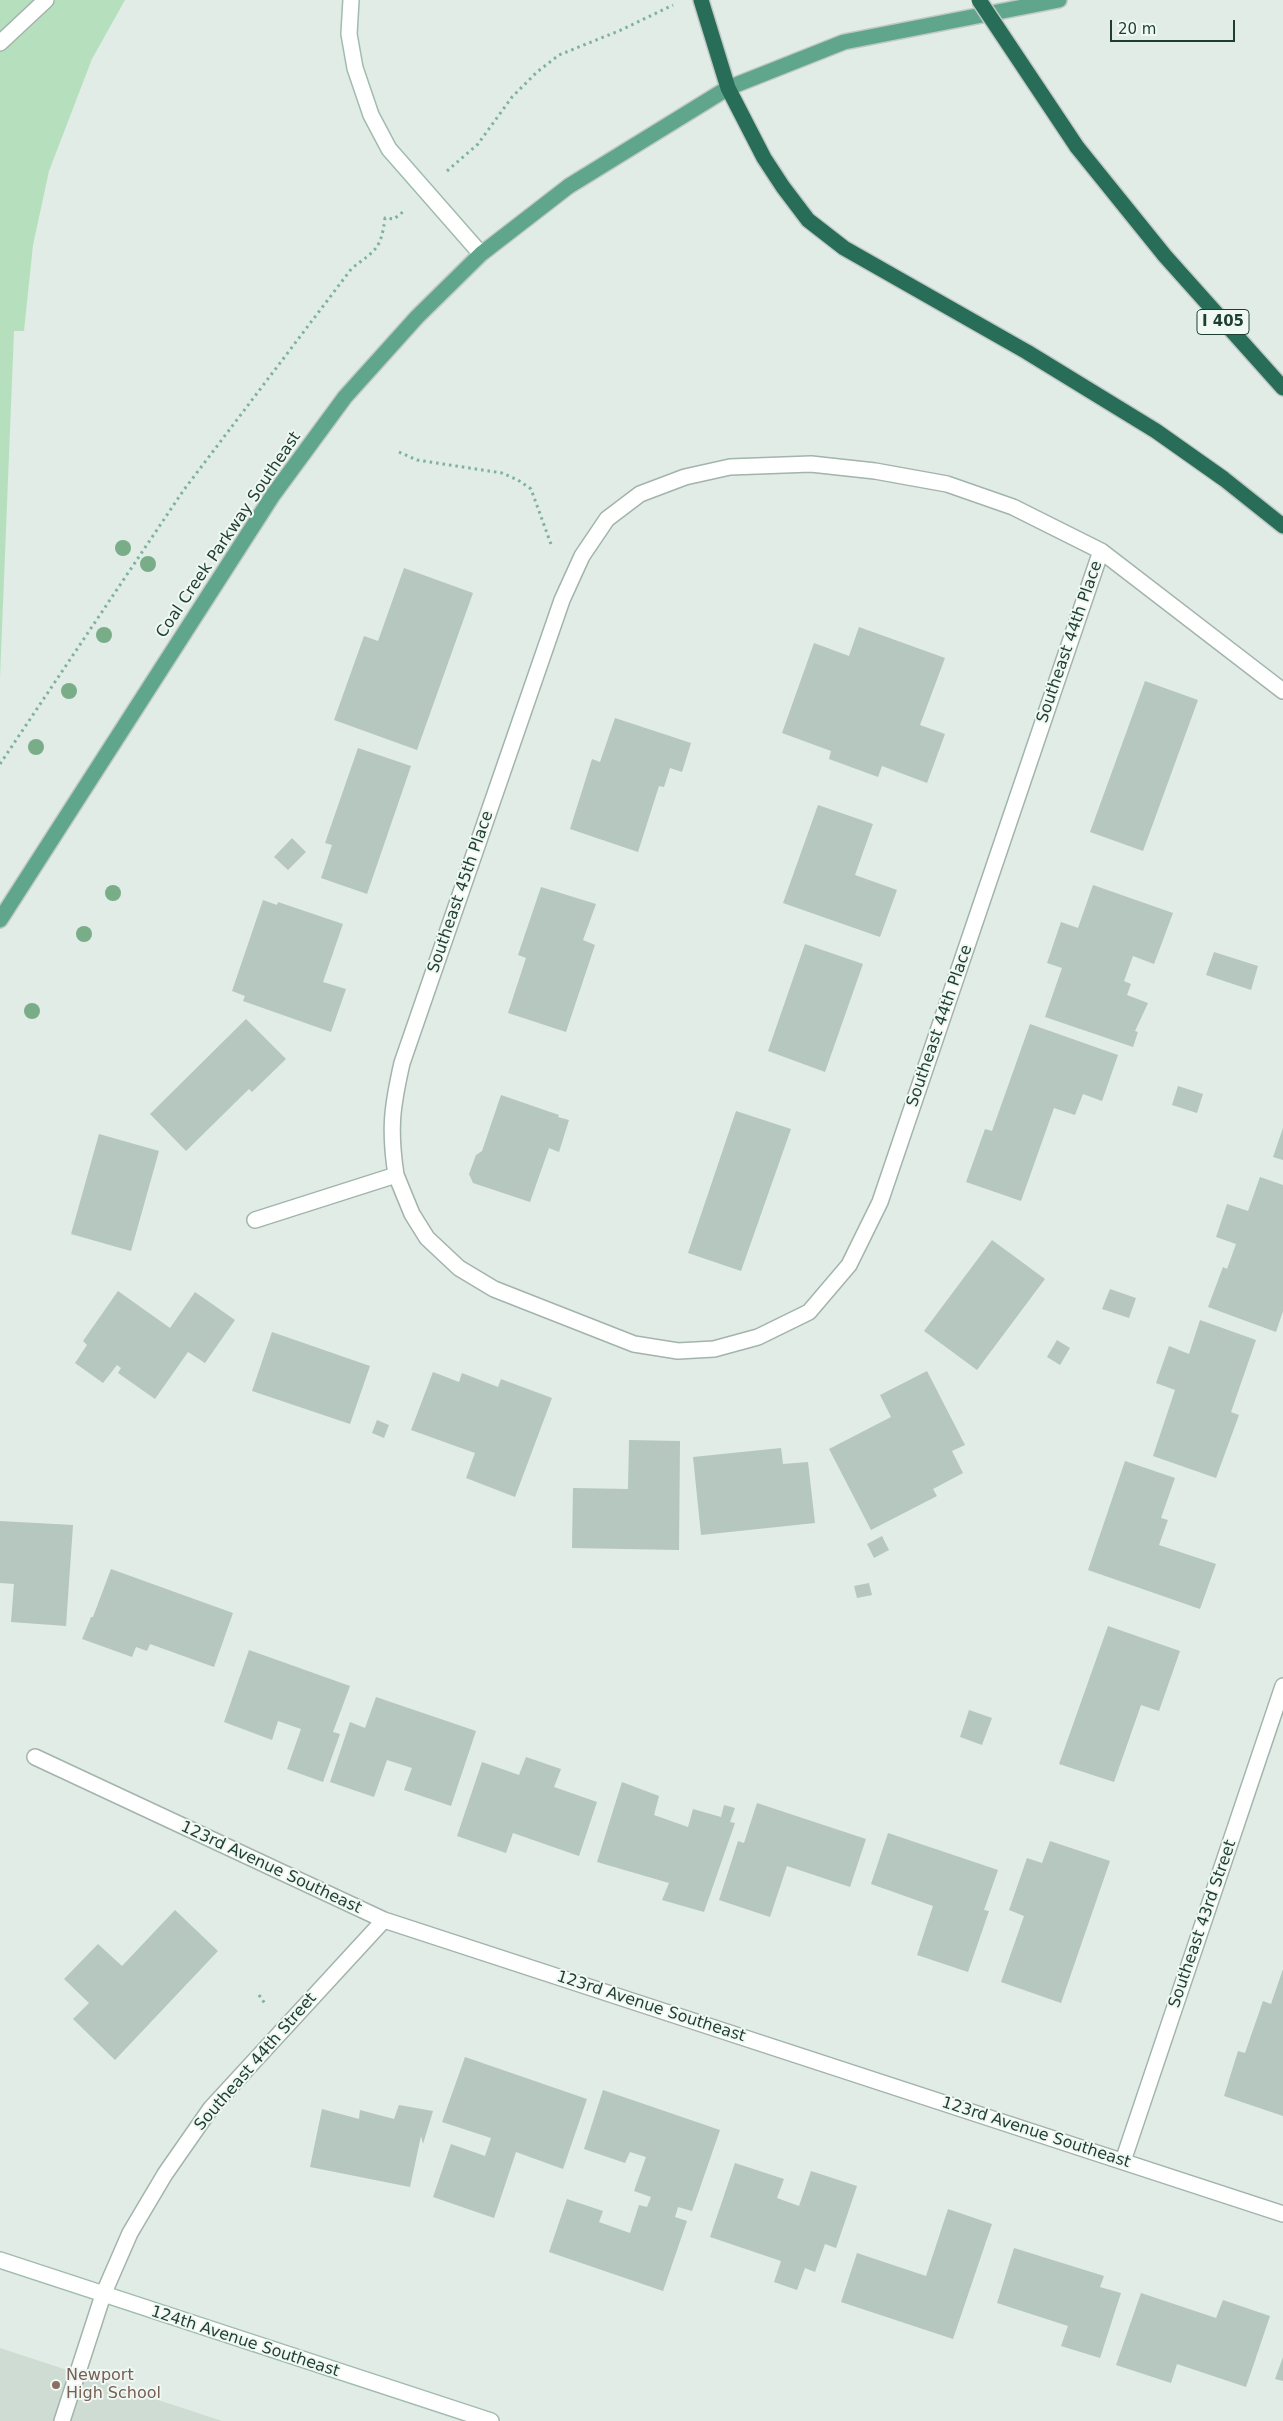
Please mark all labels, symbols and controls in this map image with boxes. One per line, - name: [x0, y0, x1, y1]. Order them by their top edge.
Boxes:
- scale bar: [1113, 10, 1238, 42]
- text: 20 m: [1118, 20, 1156, 38]
- road number: I 405: [1197, 310, 1249, 334]
- street label: Coal Creek Parkway Southeast: [153, 428, 305, 642]
- street label: Southeast 44th Place: [1033, 558, 1107, 726]
- street label: Southeast 45th Place: [424, 808, 498, 976]
- street label: Southeast 44th Place: [903, 942, 977, 1110]
- street label: 123rd Avenue Southeast: [178, 1818, 364, 1918]
- street label: Southeast 43rd Street: [1165, 1837, 1241, 2011]
- street label: 123rd Avenue Southeast: [554, 1967, 748, 2047]
- street label: Southeast 44th Street: [191, 1989, 321, 2135]
- street label: 123rd Avenue Southeast: [939, 2093, 1133, 2173]
- street label: 124th Avenue Southeast: [148, 2302, 342, 2382]
- place label: Newport High School: [66, 2366, 161, 2404]
- marker: Newport High School: [50, 2379, 62, 2391]

